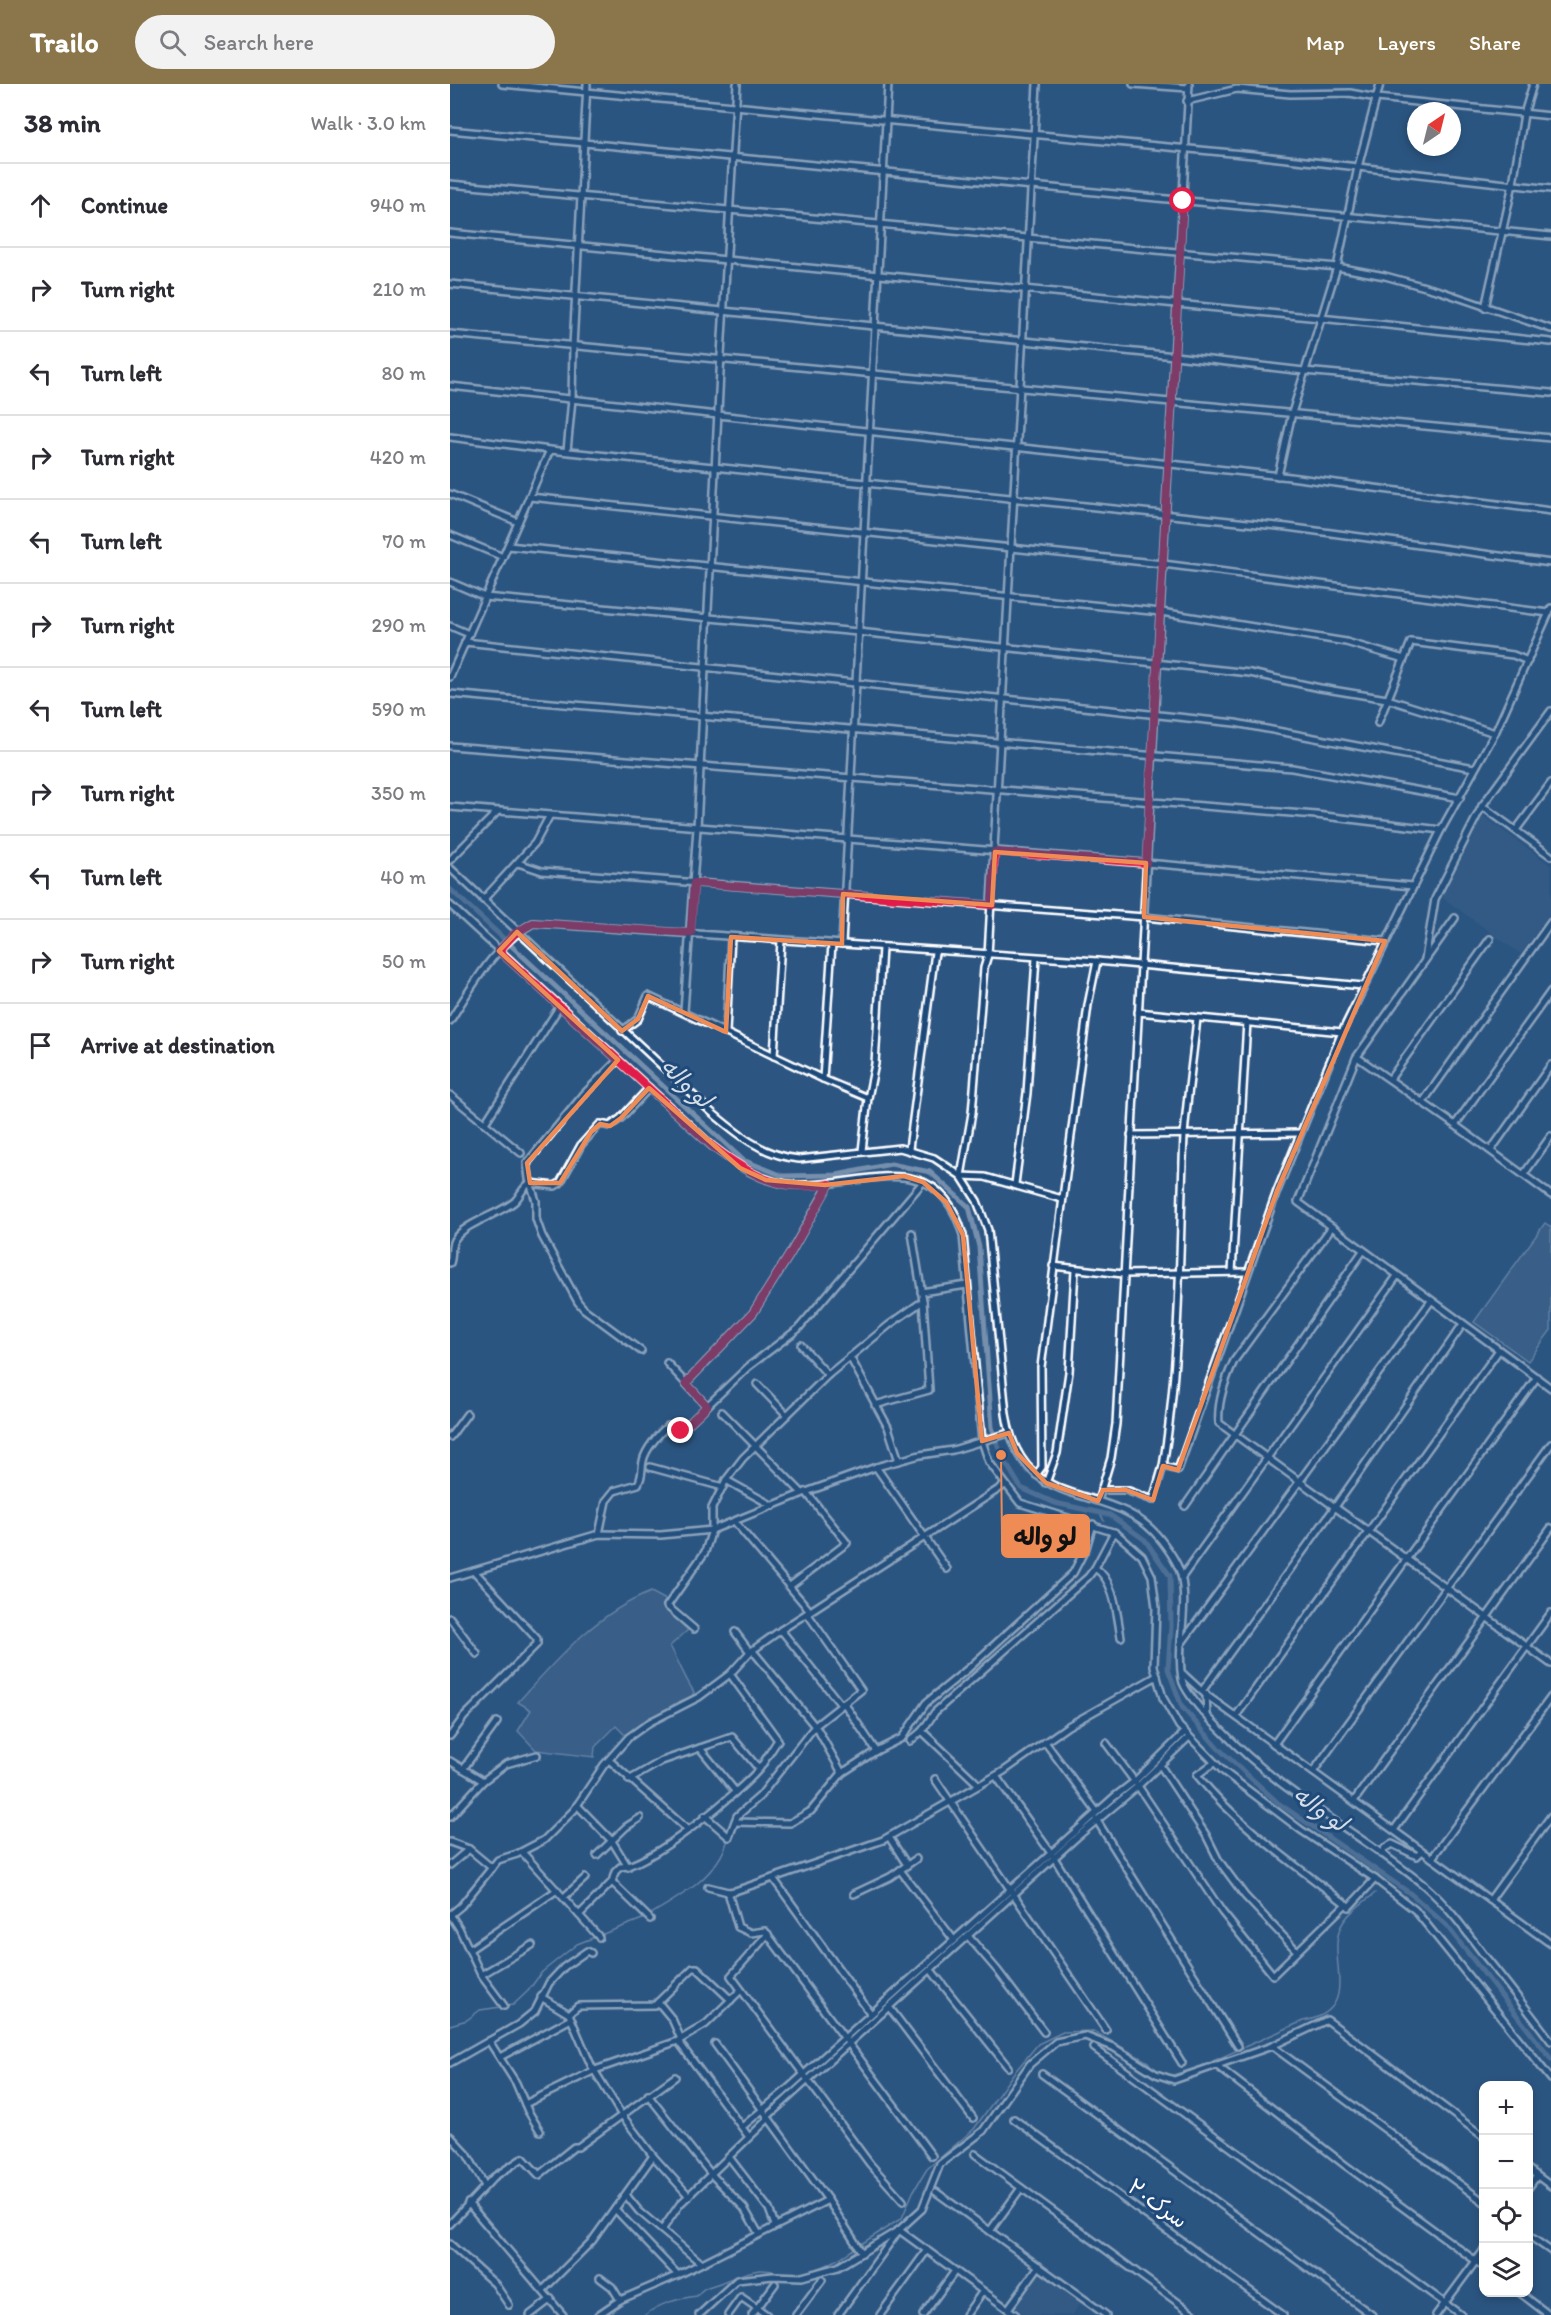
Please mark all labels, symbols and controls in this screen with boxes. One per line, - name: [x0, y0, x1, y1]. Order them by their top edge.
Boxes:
- search box: [135, 15, 555, 69]
- text: Trailo: [30, 25, 99, 59]
- icon: search: [156, 26, 189, 59]
- text: Search here: [204, 29, 314, 56]
- text: Map: [1306, 30, 1345, 55]
- text: Layers: [1378, 30, 1436, 55]
- text: Share: [1469, 30, 1521, 55]
- north arrow: [1407, 102, 1461, 156]
- text: 38 min: [24, 107, 101, 139]
- text: Walk · 3.0 km: [310, 111, 426, 135]
- route start: [1169, 187, 1195, 213]
- icon: ahead: [24, 189, 57, 222]
- text: Continue: [81, 192, 168, 219]
- text: 940 m: [370, 193, 426, 217]
- icon: right: [24, 273, 57, 306]
- text: Turn right: [81, 276, 175, 303]
- text: 210 m: [373, 277, 426, 301]
- icon: left: [24, 357, 57, 390]
- text: Turn left: [81, 360, 162, 387]
- text: 80 m: [381, 361, 426, 385]
- icon: right: [24, 441, 57, 474]
- text: Turn right: [81, 444, 175, 471]
- text: 420 m: [370, 445, 426, 469]
- icon: left: [24, 525, 57, 558]
- text: Turn left: [81, 528, 162, 555]
- text: 70 m: [382, 529, 426, 553]
- icon: right: [24, 609, 57, 642]
- text: Turn right: [81, 612, 175, 639]
- text: 290 m: [371, 613, 426, 637]
- icon: left: [24, 693, 57, 726]
- text: Turn left: [81, 696, 162, 723]
- text: 590 m: [371, 697, 426, 721]
- icon: right: [24, 777, 57, 810]
- text: Turn right: [81, 780, 175, 807]
- text: 350 m: [371, 781, 426, 805]
- icon: left: [24, 861, 57, 894]
- text: Turn left: [81, 864, 162, 891]
- text: 40 m: [380, 865, 426, 889]
- icon: right: [24, 945, 57, 978]
- text: Turn right: [81, 948, 175, 975]
- text: 50 m: [382, 949, 426, 973]
- icon: arrive: [24, 1029, 57, 1062]
- text: Arrive at destination: [81, 1032, 275, 1059]
- water label: لو واله: [653, 1052, 720, 1117]
- route end: [667, 1417, 693, 1443]
- callout: لو واله: [1002, 1515, 1089, 1557]
- text: لو واله: [1014, 1522, 1076, 1553]
- water label: لو واله: [1286, 1780, 1356, 1841]
- map controls: [1479, 2081, 1533, 2297]
- button: +: [1479, 2081, 1533, 2135]
- button: −: [1479, 2135, 1533, 2189]
- street label: سرک۲۰: [1123, 2173, 1193, 2234]
- button: locate: [1479, 2189, 1533, 2243]
- button: layers: [1479, 2243, 1533, 2297]

